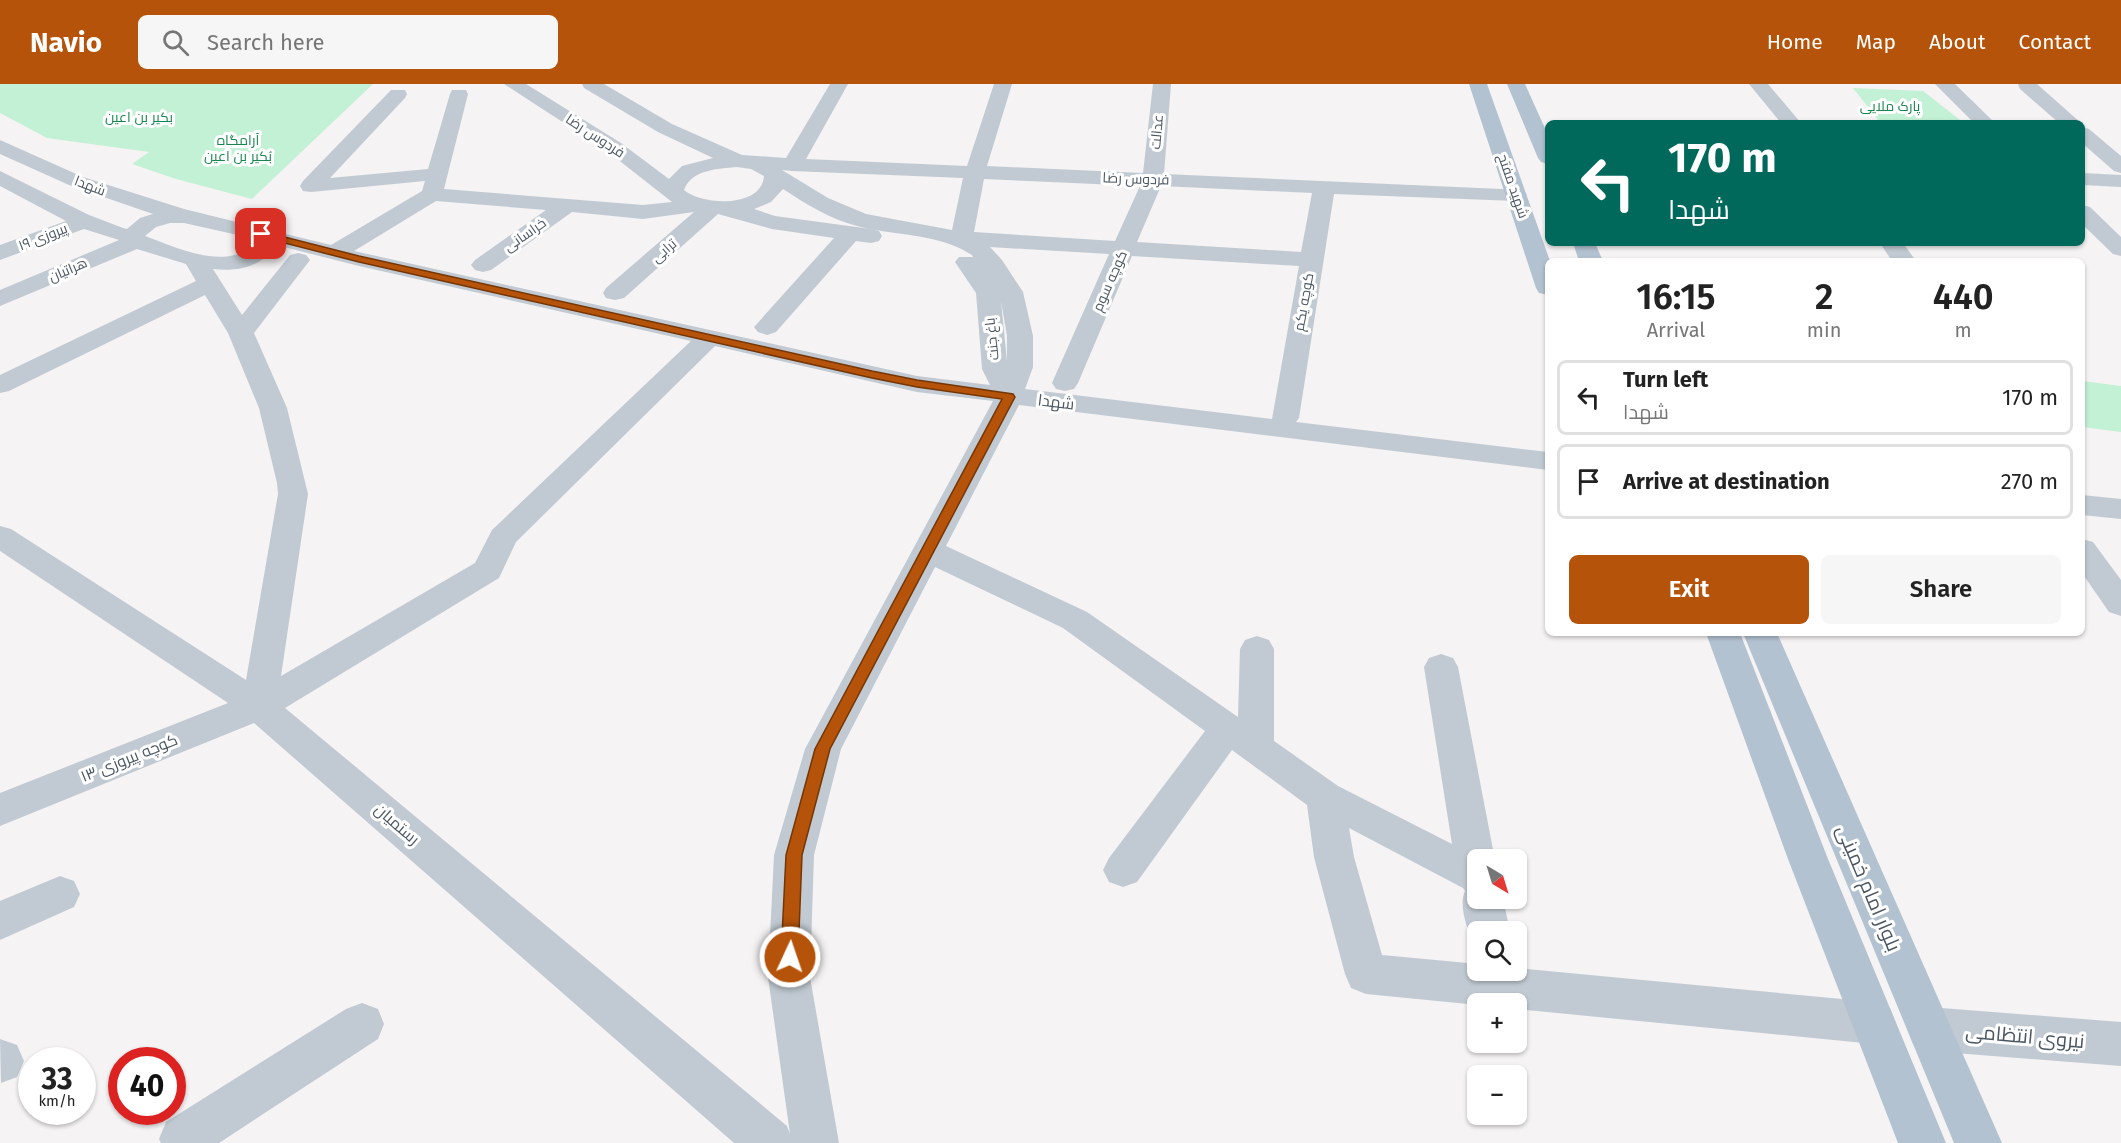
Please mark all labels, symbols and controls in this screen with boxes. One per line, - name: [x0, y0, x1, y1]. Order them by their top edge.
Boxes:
- search box: [138, 15, 558, 69]
- text: Navio: [30, 26, 102, 59]
- icon: search: [159, 26, 192, 59]
- text: Search here: [207, 29, 325, 56]
- text: Home: [1767, 29, 1823, 55]
- text: Map: [1856, 29, 1896, 55]
- text: About: [1929, 29, 1986, 55]
- text: Contact: [2019, 29, 2091, 55]
- park label: پارک ملایی: [1860, 98, 1921, 116]
- park label: بکیر بن اعین: [105, 109, 173, 126]
- street label: فردوس رضا: [562, 111, 628, 161]
- street label: عدالت: [1147, 114, 1167, 150]
- park label: آرامگاه بُکیر بن اعین: [204, 132, 273, 165]
- text: 170 m: [1668, 133, 1777, 183]
- icon: left: [1569, 144, 1647, 222]
- street label: شهید مفتح: [1494, 152, 1532, 220]
- street label: فردوس رضا: [1102, 169, 1170, 189]
- street label: شهدا: [72, 172, 108, 200]
- text: شهدا: [1668, 194, 1730, 226]
- pin: [235, 208, 286, 259]
- street label: خراسانی: [501, 214, 549, 256]
- icon: arrive: [244, 217, 277, 250]
- street label: پیروزی ۱۹: [16, 220, 71, 255]
- street label: ترابی: [648, 235, 680, 267]
- street label: کوچه سوم: [1089, 248, 1132, 314]
- street label: هراتیان: [46, 254, 90, 286]
- street label: کوچه یکم: [1291, 272, 1318, 333]
- text: 16:15: [1636, 275, 1716, 319]
- text: 2: [1815, 275, 1833, 319]
- text: 440: [1933, 275, 1994, 319]
- street label: باغ جنت: [981, 317, 1003, 361]
- text: Arrival: [1647, 318, 1705, 342]
- text: min: [1807, 318, 1841, 342]
- text: m: [1955, 318, 1972, 342]
- text: Turn left: [1623, 366, 1708, 393]
- icon: left: [1572, 381, 1605, 414]
- text: 170 m: [2002, 384, 2058, 411]
- street label: شهدا: [1037, 390, 1075, 415]
- text: شهدا: [1623, 400, 1669, 424]
- icon: arrive: [1572, 465, 1605, 498]
- text: Arrive at destination: [1623, 468, 1830, 495]
- text: 270 m: [2001, 468, 2058, 495]
- button: Exit: [1569, 555, 1809, 624]
- button: Share: [1821, 555, 2061, 624]
- street label: کوچه پیروزی ۱۳: [78, 730, 181, 788]
- street label: رستمیان: [370, 799, 423, 849]
- street label: بلوار امام خمینی: [1830, 821, 1906, 956]
- north arrow: [1467, 849, 1527, 909]
- map controls: [1467, 849, 1527, 1125]
- button: search: [1467, 921, 1527, 981]
- position arrow: [758, 925, 822, 989]
- button: +: [1467, 993, 1527, 1053]
- street label: نیروی انتظامی: [1964, 1019, 2085, 1054]
- speed limit sign: 40: [108, 1047, 186, 1125]
- text: 33: [41, 1061, 73, 1097]
- button: −: [1467, 1065, 1527, 1125]
- text: km/h: [38, 1092, 76, 1110]

